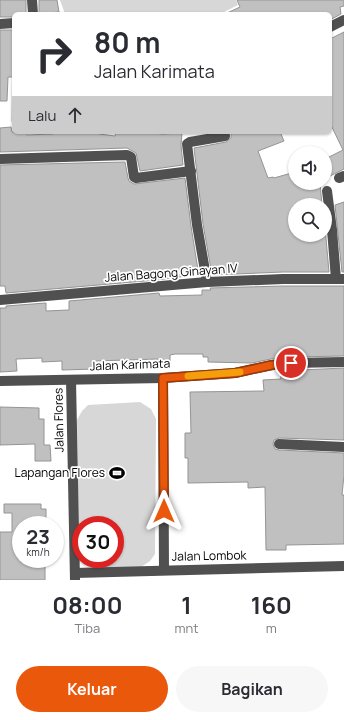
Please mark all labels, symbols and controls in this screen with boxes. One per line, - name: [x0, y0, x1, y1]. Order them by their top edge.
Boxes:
- text: 80 m: [94, 23, 160, 61]
- icon: right: [28, 28, 80, 80]
- text: Jalan Karimata: [94, 59, 215, 83]
- icon: ahead: [64, 104, 86, 126]
- text: Lalu: [28, 105, 56, 126]
- map controls: [288, 146, 332, 242]
- button: sound: [288, 146, 332, 190]
- button: search: [288, 198, 332, 242]
- street label: Jalan Bagong Ginayan IV: [104, 259, 239, 286]
- pin: [274, 346, 308, 380]
- icon: arrive: [280, 352, 302, 374]
- street label: Jalan Karimata: [89, 355, 170, 374]
- street label: Jalan Flores: [49, 388, 68, 452]
- place label: Lapangan Flores: [15, 464, 105, 481]
- sports icon: Lapangan Flores: [108, 464, 126, 482]
- position arrow: [143, 490, 185, 532]
- speed limit sign: 30: [72, 516, 124, 568]
- text: 23: [26, 523, 50, 550]
- text: km/h: [26, 545, 50, 559]
- street label: Jalan Lombok: [171, 546, 248, 565]
- text: 08:00: [52, 588, 122, 621]
- text: 1: [181, 588, 192, 621]
- text: 160: [251, 588, 292, 621]
- text: Tiba: [74, 619, 100, 637]
- text: mnt: [175, 619, 199, 637]
- text: m: [266, 619, 277, 637]
- button: Keluar: [16, 666, 168, 712]
- button: Bagikan: [176, 666, 328, 712]

